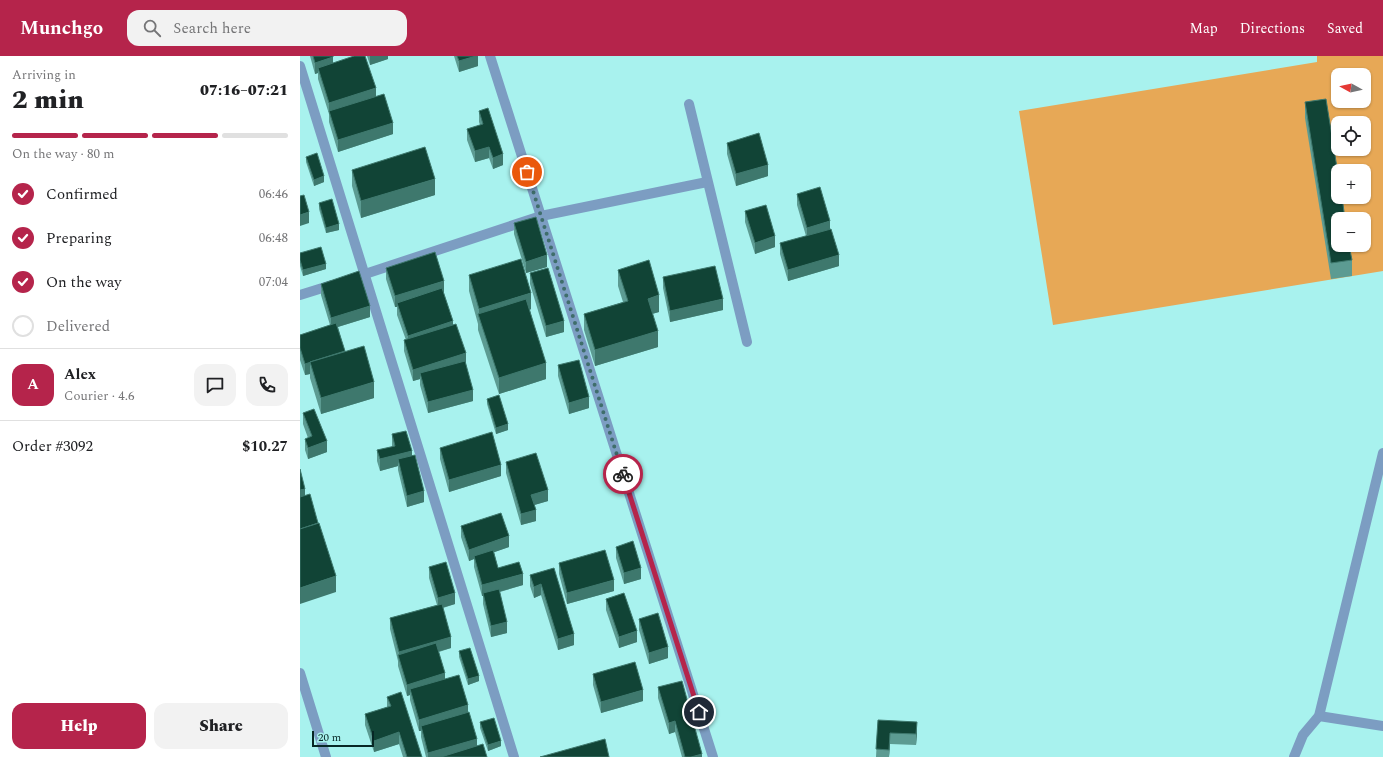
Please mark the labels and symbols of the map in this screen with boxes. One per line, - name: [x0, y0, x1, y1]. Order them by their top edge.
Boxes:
- north arrow: [1331, 68, 1371, 108]
- pin: [510, 155, 544, 189]
- courier: [603, 454, 643, 494]
- pin: [682, 695, 716, 729]
- scale bar: [312, 729, 374, 748]

